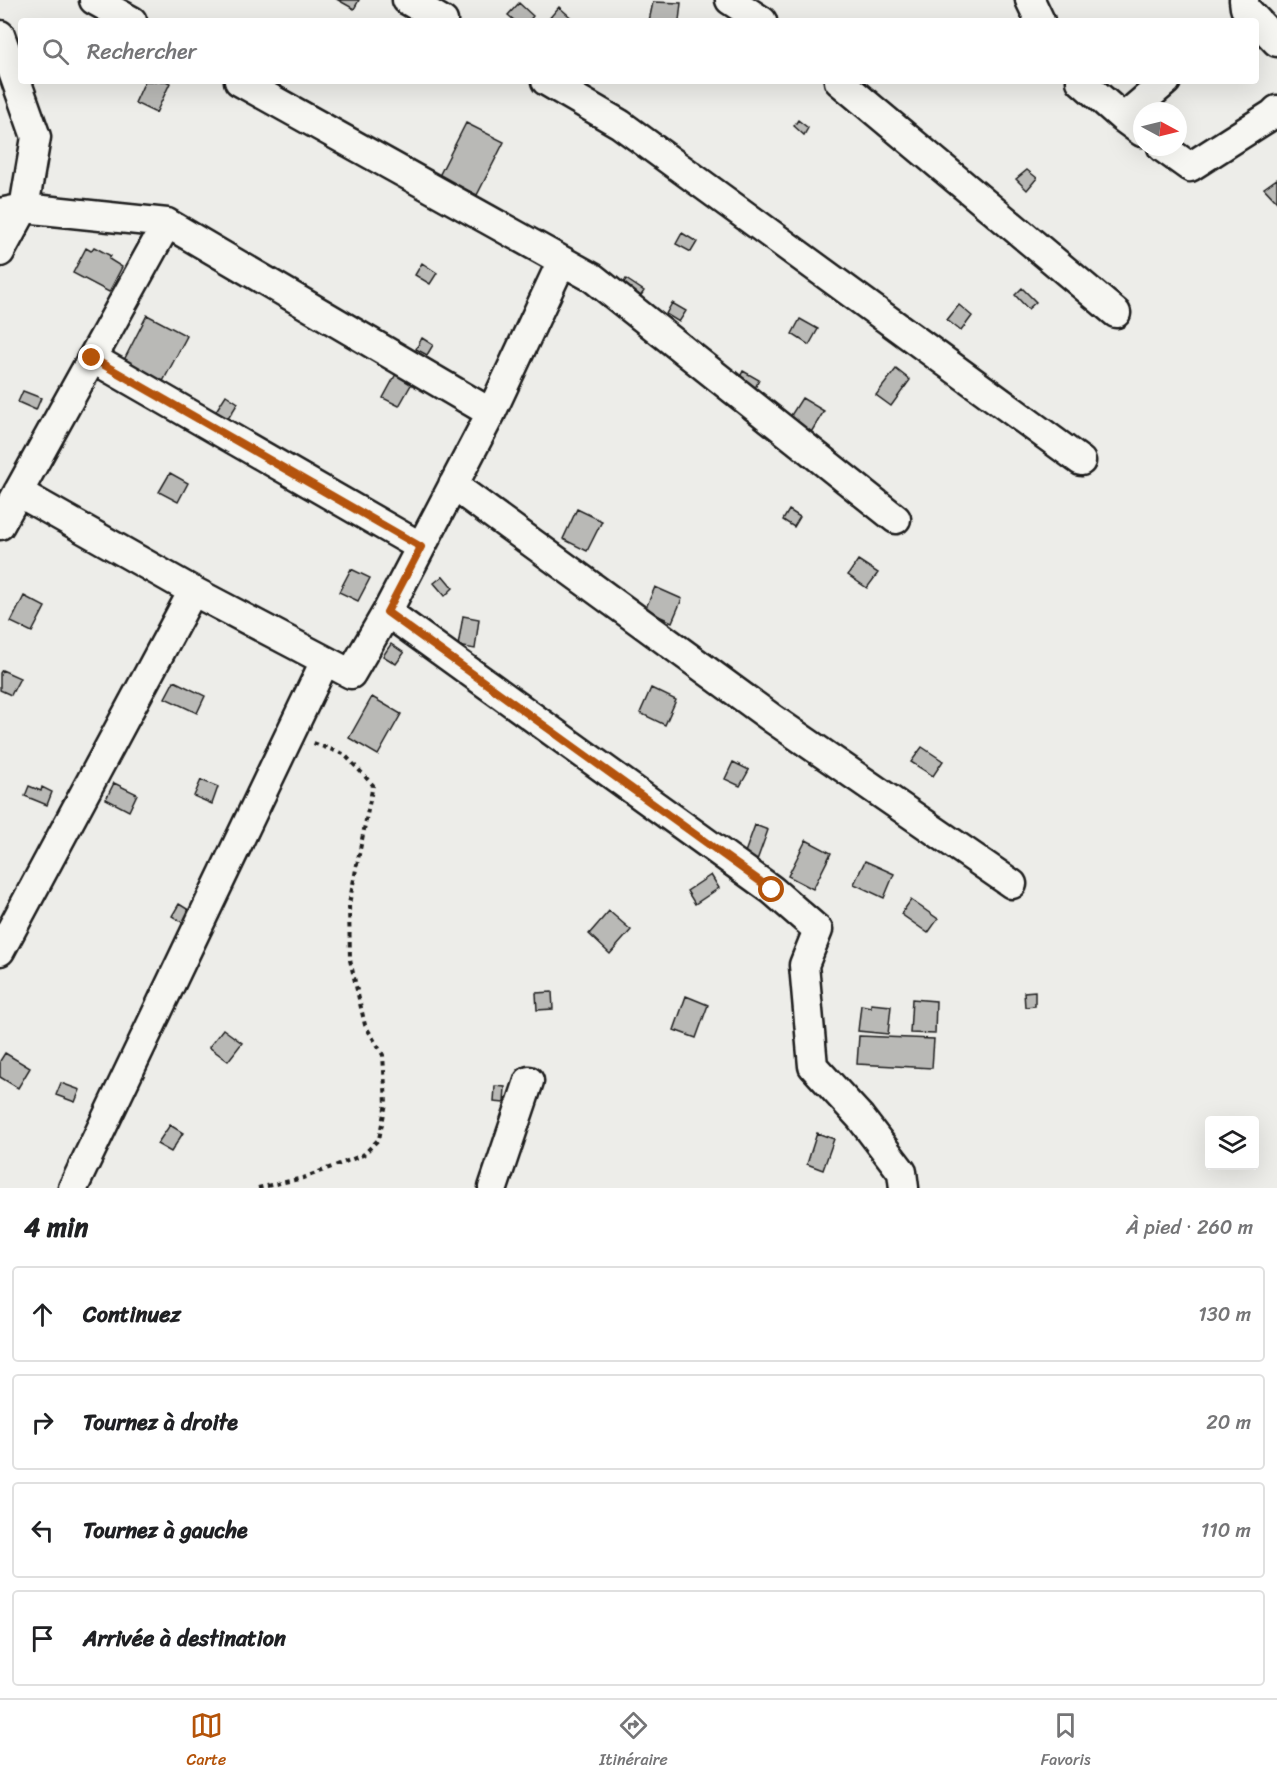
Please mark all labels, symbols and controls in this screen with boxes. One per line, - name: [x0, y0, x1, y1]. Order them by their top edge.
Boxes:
- search box: [18, 18, 1259, 84]
- text: Rechercher: [87, 32, 197, 71]
- icon: search: [39, 35, 72, 68]
- north arrow: [1133, 102, 1187, 156]
- route end: [78, 344, 104, 370]
- route start: [758, 876, 784, 902]
- map controls: [1205, 1116, 1259, 1170]
- button: layers: [1205, 1116, 1259, 1170]
- text: 4 min: [24, 1204, 88, 1250]
- text: À pied · 260 m: [1126, 1210, 1253, 1245]
- text: Continuez: [83, 1295, 181, 1334]
- text: 130 m: [1198, 1297, 1251, 1332]
- icon: ahead: [26, 1298, 59, 1331]
- text: Tournez à droite: [83, 1403, 238, 1442]
- text: 20 m: [1206, 1405, 1251, 1440]
- icon: right: [26, 1406, 59, 1439]
- text: Tournez à gauche: [83, 1511, 248, 1550]
- text: 110 m: [1201, 1513, 1251, 1548]
- icon: left: [26, 1514, 59, 1547]
- text: Arrivée à destination: [83, 1619, 286, 1658]
- icon: arrive: [26, 1622, 59, 1655]
- tab: Carte: [186, 1709, 226, 1774]
- tab: Itinéraire: [599, 1709, 668, 1774]
- tab: Favoris: [1041, 1709, 1091, 1774]

